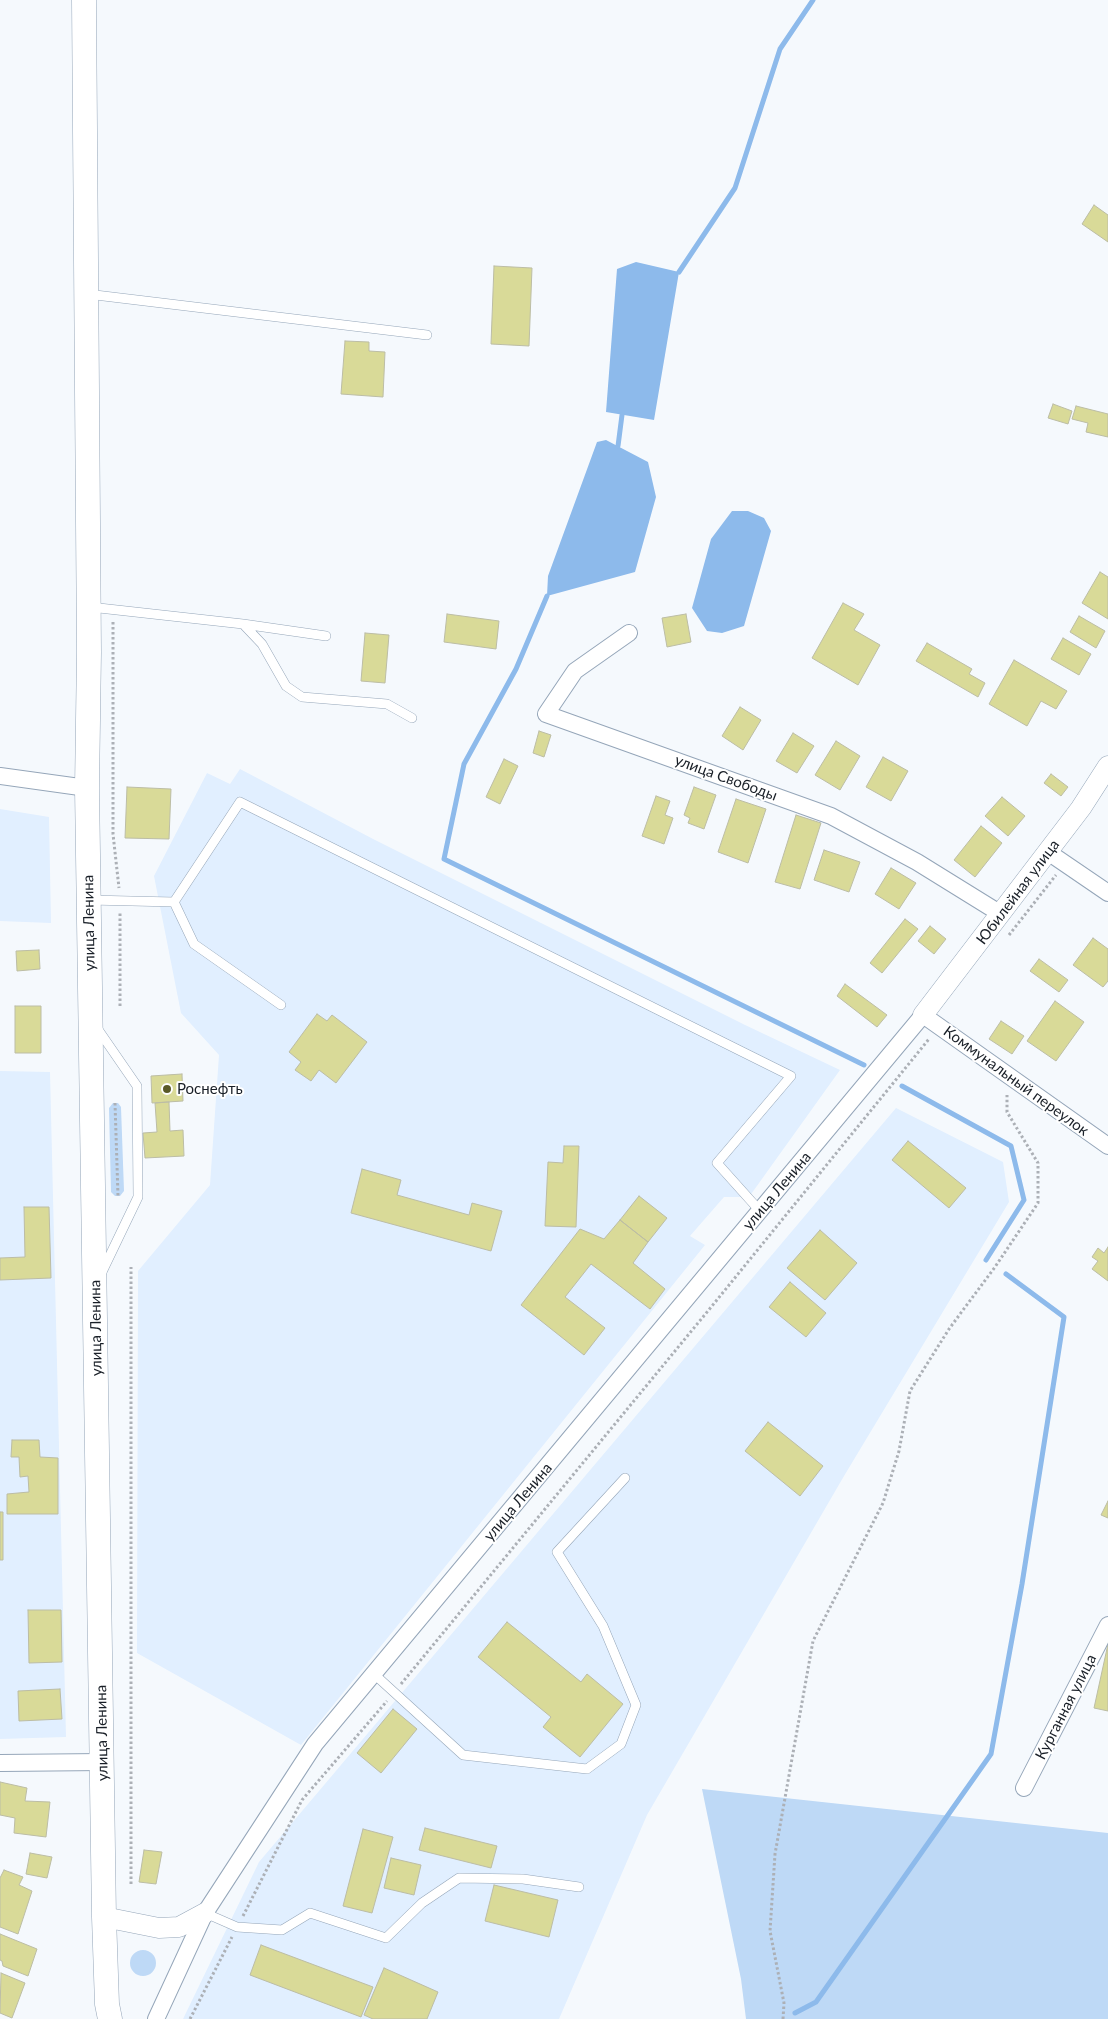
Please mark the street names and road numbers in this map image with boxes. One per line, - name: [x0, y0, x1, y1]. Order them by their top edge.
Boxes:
- street label: улица Свободы: [672, 751, 780, 805]
- street label: Юбилейная улица: [973, 836, 1063, 948]
- street label: улица Ленина: [79, 875, 99, 971]
- street label: Коммунальный переулок: [940, 1022, 1092, 1140]
- street label: улица Ленина: [739, 1148, 815, 1234]
- street label: улица Ленина: [86, 1280, 106, 1376]
- street label: улица Ленина: [480, 1459, 556, 1545]
- street label: Курганная улица: [1032, 1651, 1100, 1763]
- street label: улица Ленина: [92, 1685, 112, 1781]

